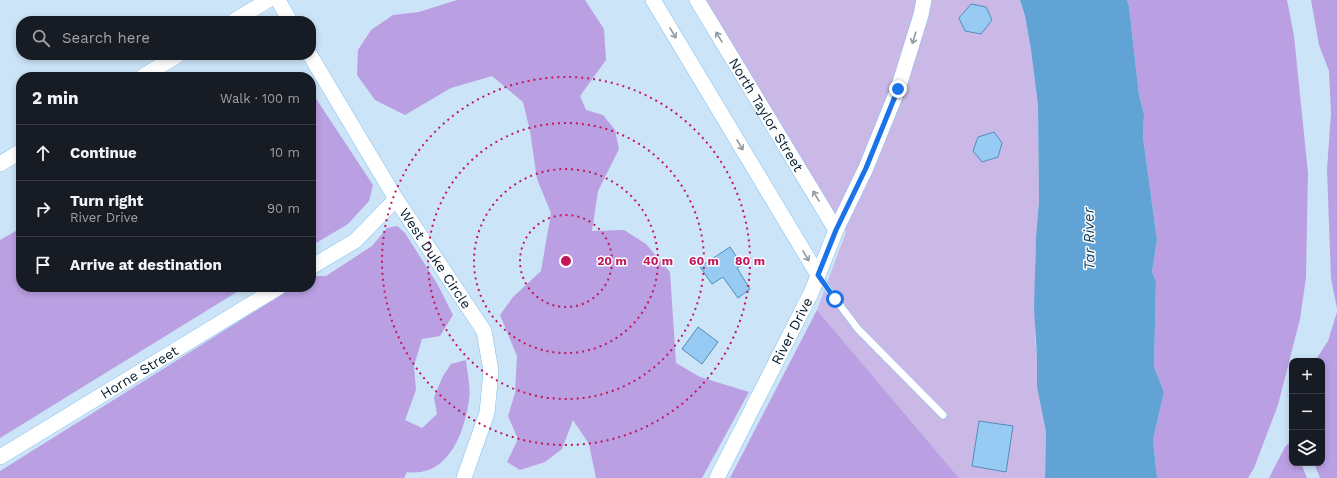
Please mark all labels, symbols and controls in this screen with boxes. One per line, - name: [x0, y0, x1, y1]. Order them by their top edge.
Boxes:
- search box: [16, 16, 316, 60]
- icon: search: [30, 27, 52, 49]
- one-way arrow: [669, 27, 677, 39]
- text: Search here: [62, 29, 150, 47]
- one-way arrow: [715, 31, 723, 43]
- one-way arrow: [910, 31, 917, 44]
- street label: North Taylor Street: [726, 55, 807, 174]
- route end: [889, 80, 907, 98]
- text: 2 min: [32, 88, 78, 108]
- text: Walk · 100 m: [220, 91, 300, 106]
- one-way arrow: [736, 139, 744, 151]
- icon: ahead: [32, 142, 54, 164]
- text: Continue: [70, 144, 137, 162]
- text: 10 m: [270, 145, 300, 160]
- one-way arrow: [811, 190, 819, 202]
- text: Turn right: [70, 192, 143, 210]
- icon: right: [32, 198, 54, 220]
- text: 90 m: [267, 201, 300, 216]
- street label: West Duke Circle: [396, 205, 475, 312]
- water label: Tar River: [1079, 206, 1099, 271]
- text: River Drive: [70, 210, 138, 225]
- one-way arrow: [803, 250, 811, 262]
- icon: arrive: [32, 254, 54, 276]
- centre of rings: [559, 254, 573, 268]
- text: 20 m: [597, 254, 627, 268]
- text: 40 m: [643, 254, 673, 268]
- text: 60 m: [689, 254, 719, 268]
- text: 80 m: [735, 254, 765, 268]
- text: Arrive at destination: [70, 256, 222, 274]
- route start: [826, 290, 844, 308]
- street label: River Drive: [768, 295, 815, 367]
- street label: Horne Street: [97, 342, 181, 402]
- map controls: [1289, 358, 1325, 466]
- button: +: [1289, 358, 1325, 394]
- button: −: [1289, 394, 1325, 430]
- button: layers: [1289, 430, 1325, 466]

